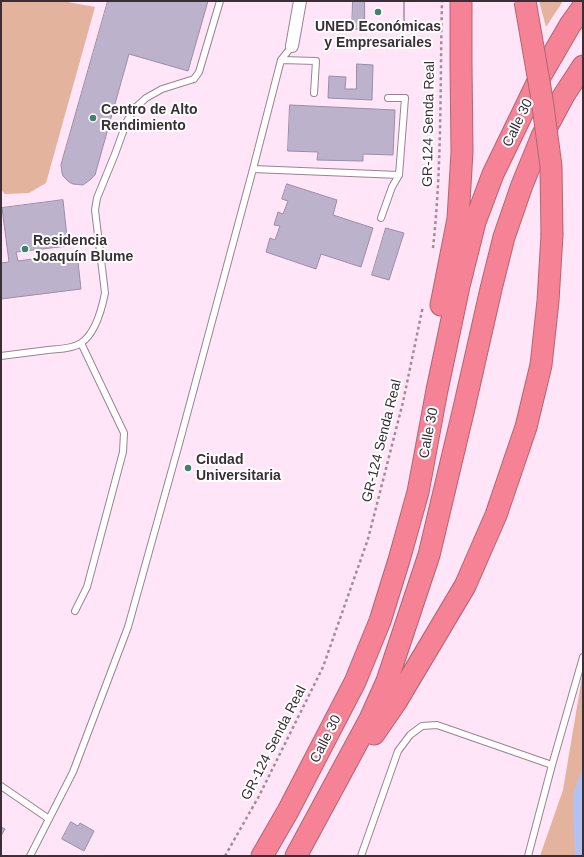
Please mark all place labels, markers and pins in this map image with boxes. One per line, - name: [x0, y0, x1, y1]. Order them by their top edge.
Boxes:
- marker: UNED Económicas y Empresariales: [373, 7, 383, 17]
- place label: UNED Económicas y Empresariales: [315, 19, 441, 52]
- place label: Centro de Alto Rendimiento: [101, 102, 197, 134]
- marker: Centro de Alto Rendimiento: [88, 113, 98, 123]
- place label: Residencia Joaquín Blume: [33, 233, 133, 266]
- marker: Residencia Joaquín Blume: [20, 244, 30, 254]
- place label: Ciudad Universitaria: [196, 452, 281, 484]
- marker: Ciudad Universitaria: [183, 463, 193, 473]

